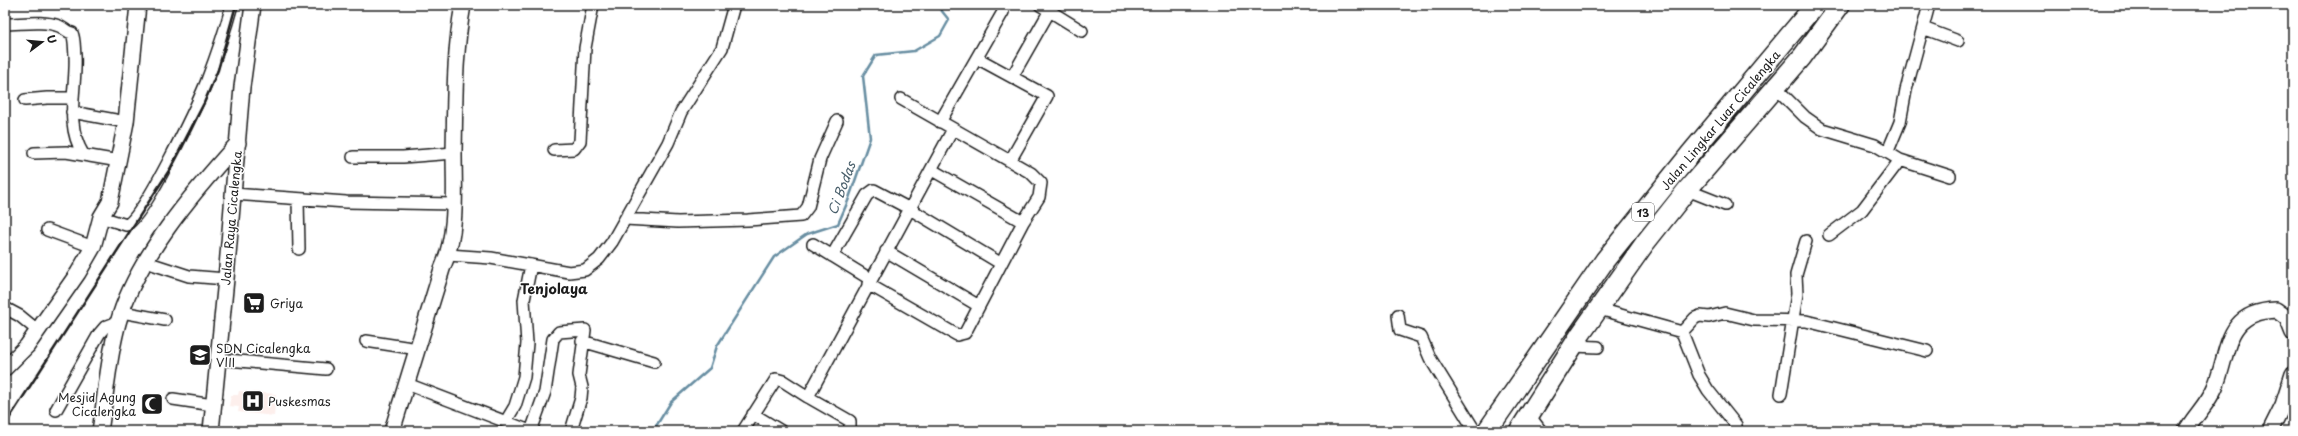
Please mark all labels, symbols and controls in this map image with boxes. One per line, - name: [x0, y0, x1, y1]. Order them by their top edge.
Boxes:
- north arrow: [22, 22, 62, 62]
- text: U: [43, 33, 61, 45]
- street label: Jalan Lingkar Luar Cicalengka: [1656, 46, 1784, 194]
- street label: Jalan Raya Cicalengka: [216, 150, 246, 286]
- water label: Ci Bodas: [822, 158, 860, 217]
- road number: 13: [1632, 203, 1654, 221]
- district label: Tenjolaya: [520, 278, 588, 299]
- supermarket icon: Griya: [241, 290, 267, 316]
- place label: Griya: [270, 294, 303, 312]
- place label: SDN Cicalengka VIII: [216, 339, 311, 371]
- school or university icon: SDN Cicalengka VIII: [187, 342, 213, 368]
- place label: Mesjid Agung Cicalengka: [58, 388, 137, 420]
- hospital icon: Puskesmas: [240, 388, 266, 414]
- mosque icon: Mesjid Agung Cicalengka: [139, 391, 165, 417]
- place label: Puskesmas: [268, 392, 331, 410]

